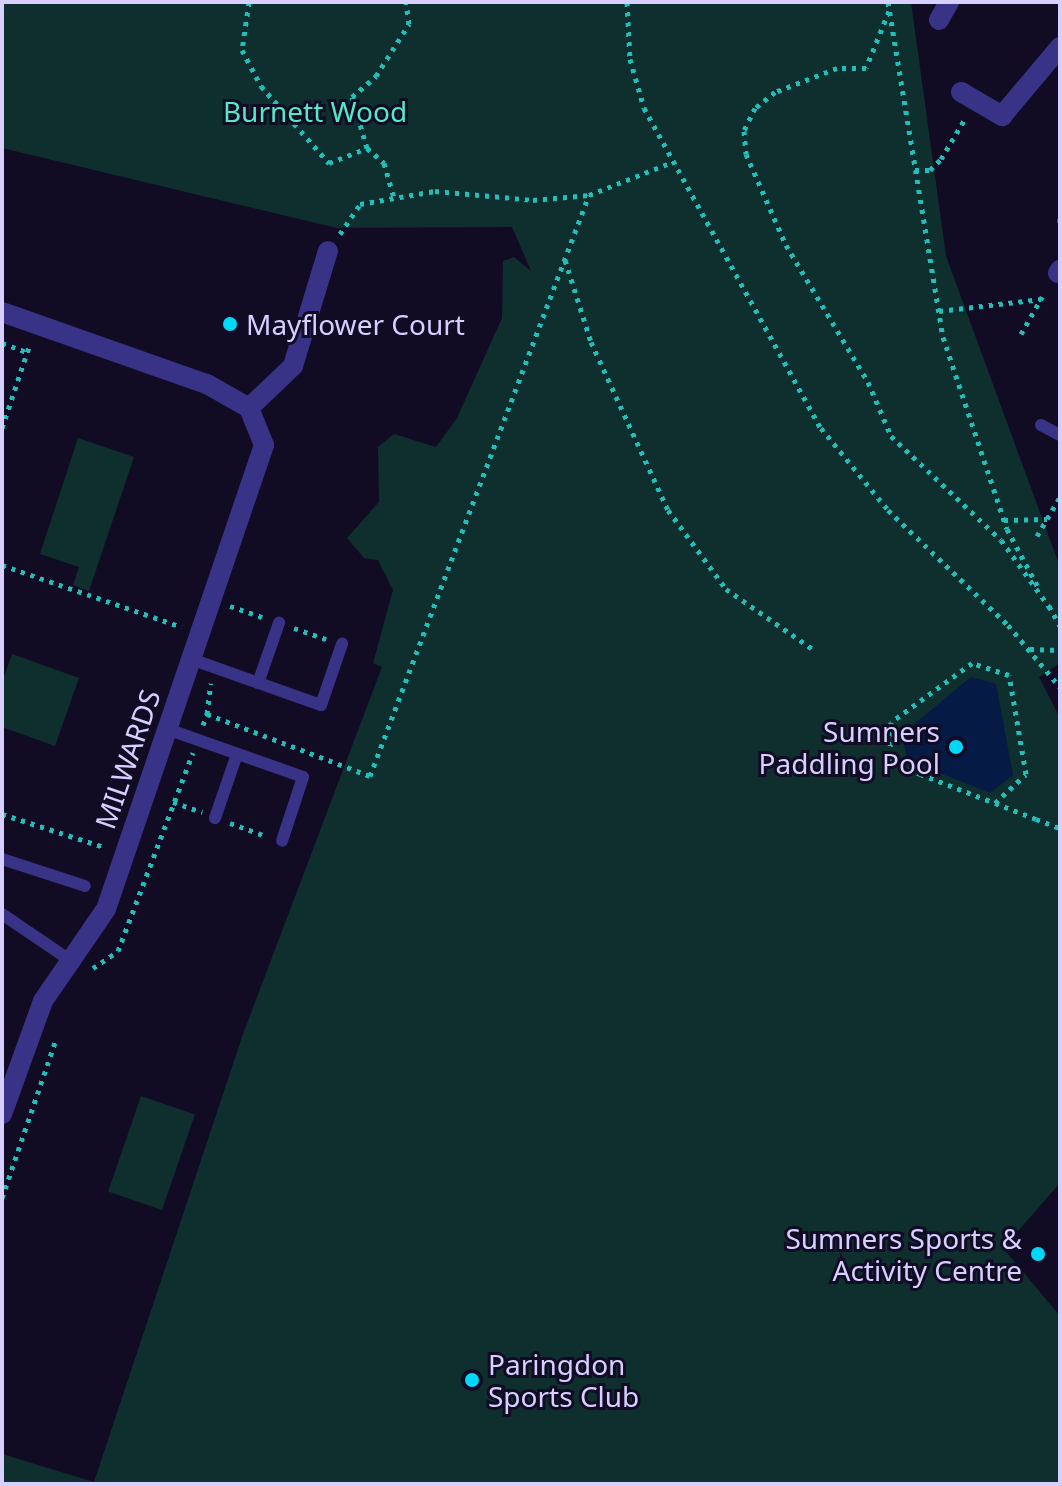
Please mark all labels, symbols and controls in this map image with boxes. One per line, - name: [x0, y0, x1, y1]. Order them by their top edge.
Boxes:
- park label: Burnett Wood: [223, 94, 407, 128]
- place label: Mayflower Court: [246, 307, 465, 341]
- marker: Mayflower Court: [221, 315, 239, 333]
- street label: MILWARDS: [88, 685, 166, 833]
- place label: Sumners Paddling Pool: [759, 714, 940, 780]
- marker: Sumners Paddling Pool: [947, 738, 965, 756]
- place label: Sumners Sports & Activity Centre: [785, 1221, 1022, 1287]
- marker: Sumners Sports & Activity Centre: [1029, 1245, 1047, 1263]
- place label: Paringdon Sports Club: [488, 1347, 639, 1413]
- marker: Paringdon Sports Club: [463, 1371, 481, 1389]

